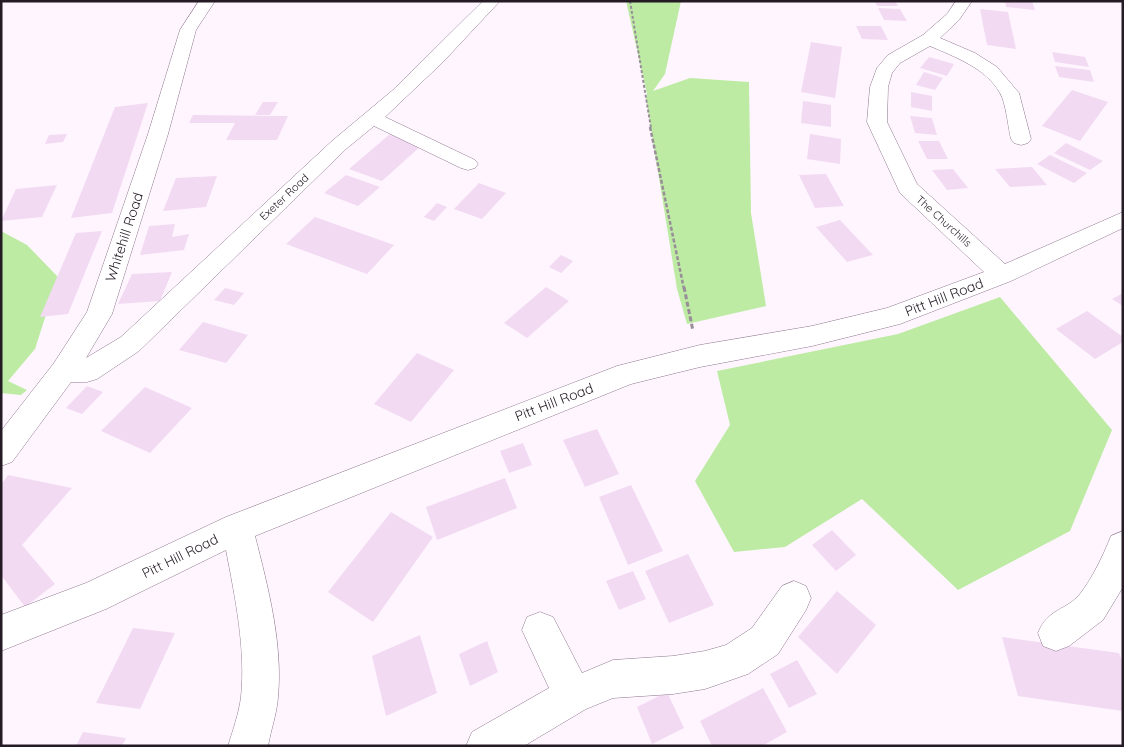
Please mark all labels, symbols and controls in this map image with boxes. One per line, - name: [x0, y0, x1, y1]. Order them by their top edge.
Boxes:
- street label: Exeter Road: [257, 171, 311, 223]
- street label: Whitehill Road: [101, 190, 147, 284]
- street label: The Churchills: [913, 192, 975, 250]
- street label: Pitt Hill Road: [902, 274, 986, 320]
- street label: Pitt Hill Road: [512, 379, 596, 425]
- street label: Pitt Hill Road: [139, 530, 221, 582]

